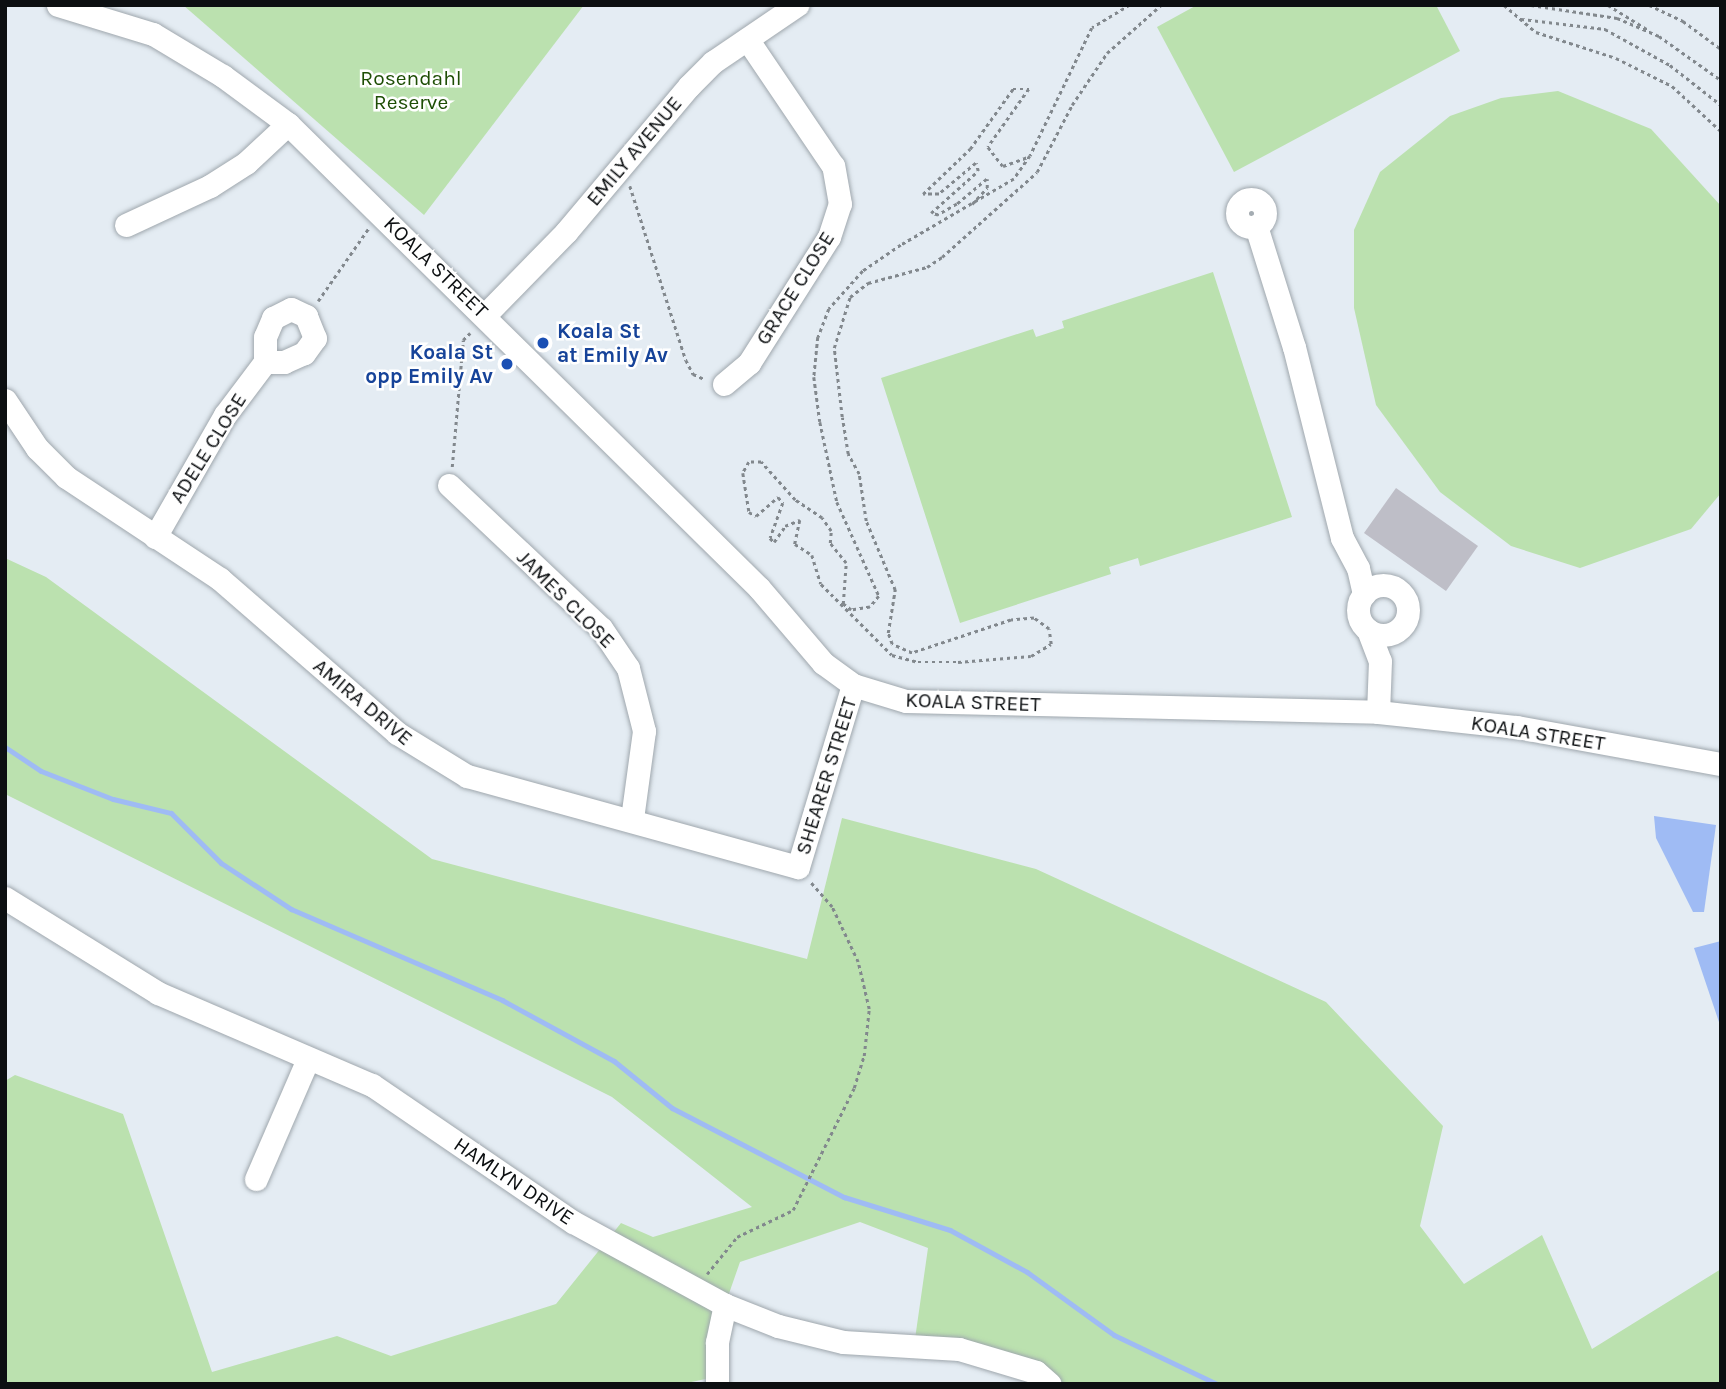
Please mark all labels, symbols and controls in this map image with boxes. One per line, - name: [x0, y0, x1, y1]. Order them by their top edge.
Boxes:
- park label: Rosendahl Reserve: [360, 65, 462, 115]
- street label: EMILY AVENUE: [581, 91, 687, 211]
- street label: KOALA STREET: [379, 211, 493, 323]
- street label: GRACE CLOSE: [750, 227, 840, 349]
- place label: Koala St at Emily Av: [557, 318, 668, 368]
- marker: Koala St at Emily Av: [535, 335, 551, 351]
- place label: Koala St opp Emily Av: [365, 339, 493, 389]
- marker: Koala St opp Emily Av: [499, 356, 515, 372]
- street label: ADELE CLOSE: [164, 388, 252, 508]
- street label: JAMES CLOSE: [512, 545, 620, 653]
- street label: AMIRA DRIVE: [308, 653, 418, 751]
- street label: KOALA STREET: [905, 687, 1041, 717]
- street label: SHEARER STREET: [790, 694, 862, 858]
- street label: KOALA STREET: [1469, 710, 1607, 756]
- street label: HAMLYN DRIVE: [449, 1132, 579, 1230]

